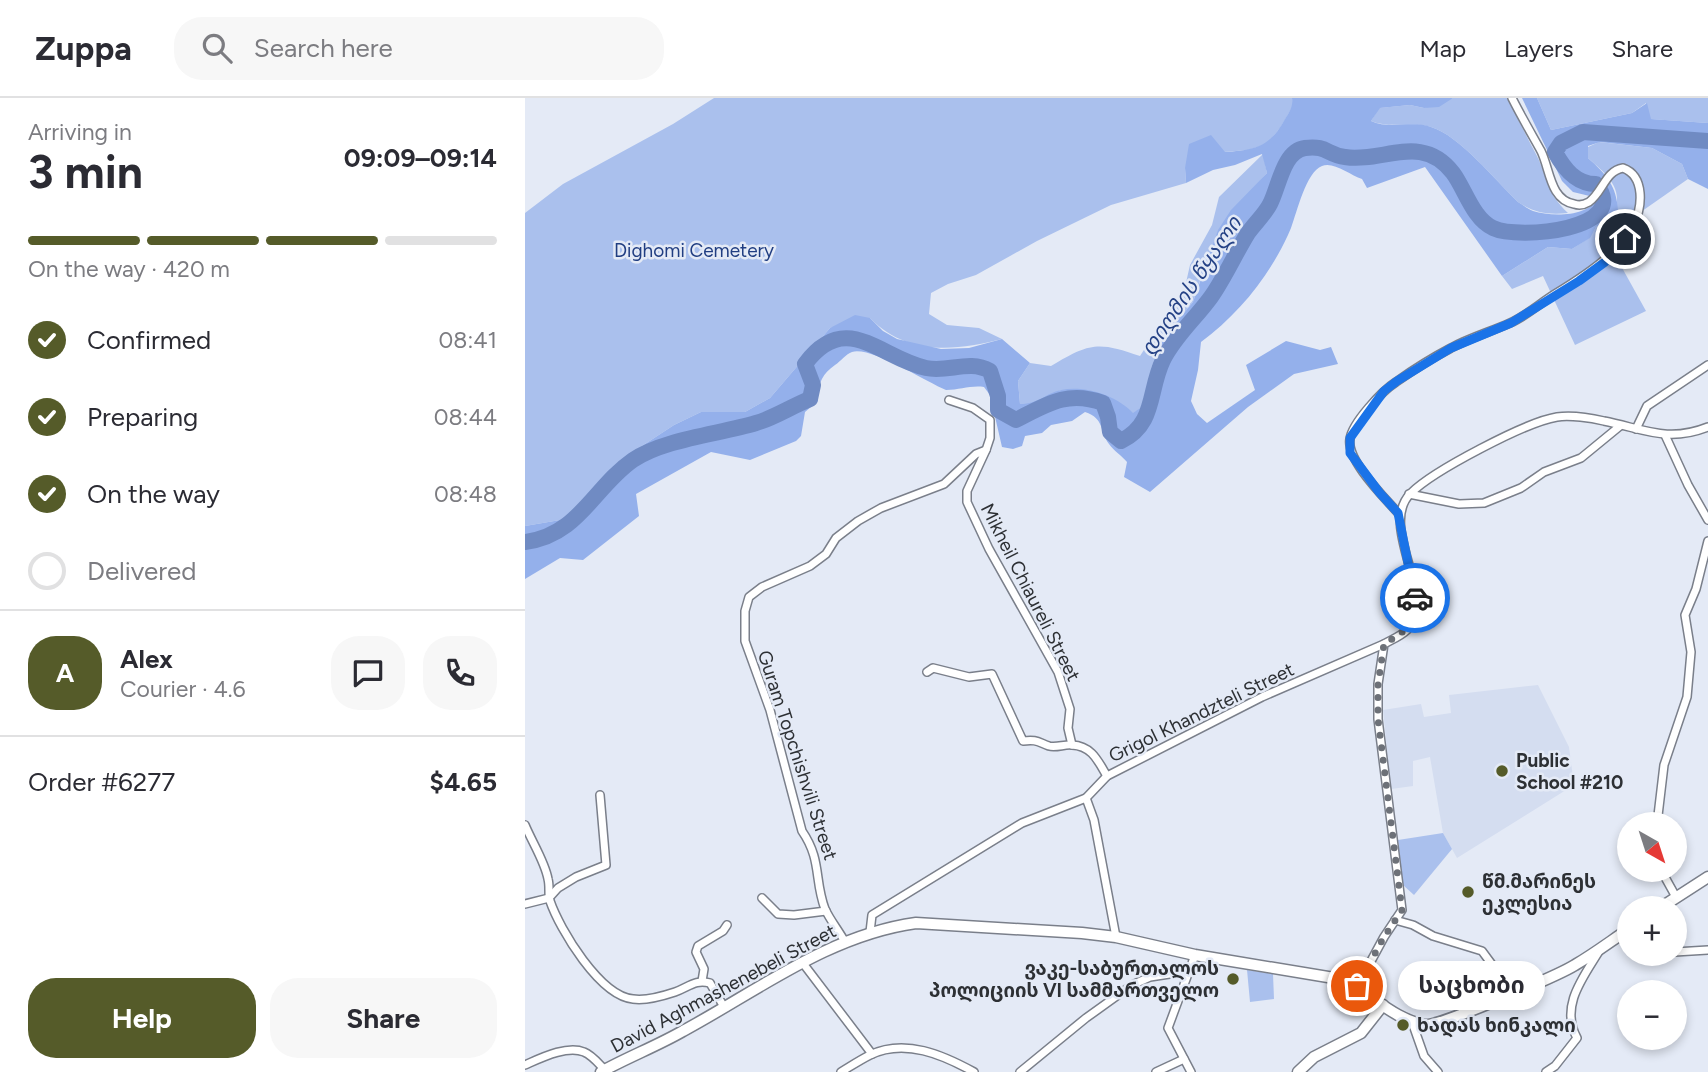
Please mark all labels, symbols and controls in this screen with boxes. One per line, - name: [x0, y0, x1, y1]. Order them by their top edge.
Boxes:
- search box: [174, 17, 664, 80]
- text: Zuppa: [35, 29, 132, 68]
- icon: search: [198, 29, 236, 67]
- text: Search here: [254, 32, 393, 64]
- text: Map: [1419, 34, 1466, 63]
- text: Layers: [1504, 34, 1573, 63]
- text: Share: [1611, 34, 1673, 63]
- text: Arriving in: [28, 118, 132, 146]
- text: 09:09–09:14: [344, 142, 497, 174]
- text: 3 min: [28, 144, 143, 200]
- pin: [1595, 209, 1655, 269]
- water label: დიღმის წყალი: [1135, 211, 1248, 360]
- icon: home: [1606, 220, 1644, 258]
- park label: Dighomi Cemetery: [614, 239, 774, 262]
- text: On the way · 420 m: [28, 255, 230, 283]
- icon: check: [28, 321, 66, 359]
- text: Confirmed: [87, 324, 211, 356]
- text: 08:41: [439, 326, 497, 354]
- icon: check: [28, 398, 66, 436]
- text: Preparing: [87, 401, 198, 433]
- text: 08:44: [434, 403, 497, 431]
- icon: check: [28, 475, 66, 513]
- text: On the way: [87, 478, 220, 510]
- text: 08:48: [434, 480, 497, 508]
- street label: Mikheil Chiaureli Street: [976, 500, 1085, 685]
- text: Delivered: [87, 555, 196, 587]
- courier: [1380, 563, 1450, 633]
- icon: car: [1396, 579, 1434, 617]
- button: chat: [331, 636, 405, 710]
- button: phone: [423, 636, 497, 710]
- text: Alex: [120, 643, 173, 675]
- street label: Guram Topchishvili Street: [753, 647, 842, 863]
- text: A: [56, 657, 74, 689]
- street label: Grigol Khandzteli Street: [1105, 658, 1298, 767]
- text: Courier · 4.6: [120, 675, 246, 703]
- place label: Public School #210: [1516, 749, 1623, 794]
- marker: Public School #210: [1494, 763, 1510, 779]
- text: Order #6277: [28, 766, 175, 798]
- text: $4.65: [430, 766, 497, 798]
- north arrow: [1617, 812, 1687, 882]
- map controls: [1617, 812, 1687, 1050]
- place label: წმ.მარინეს ეკლესია: [1482, 870, 1596, 915]
- marker: წმ.მარინეს ეკლესია: [1460, 884, 1476, 900]
- button: +: [1617, 896, 1687, 966]
- street label: David Aghmashenebeli Street: [607, 919, 840, 1058]
- pin: [1327, 956, 1387, 1016]
- place label: ვაკე-საბურთალოს პოლიციის VI სამმართველო: [929, 957, 1219, 1002]
- callout: საცხობი: [1399, 962, 1546, 1010]
- icon: bag: [1338, 967, 1376, 1005]
- marker: ვაკე-საბურთალოს პოლიციის VI სამმართველო: [1225, 971, 1241, 987]
- text: საცხობი: [1418, 971, 1525, 999]
- button: Help: [28, 978, 256, 1058]
- button: Share: [270, 978, 497, 1058]
- button: −: [1617, 980, 1687, 1050]
- place label: ხადას ხინკალი: [1417, 1014, 1576, 1038]
- marker: ხადას ხინკალი: [1395, 1017, 1411, 1033]

